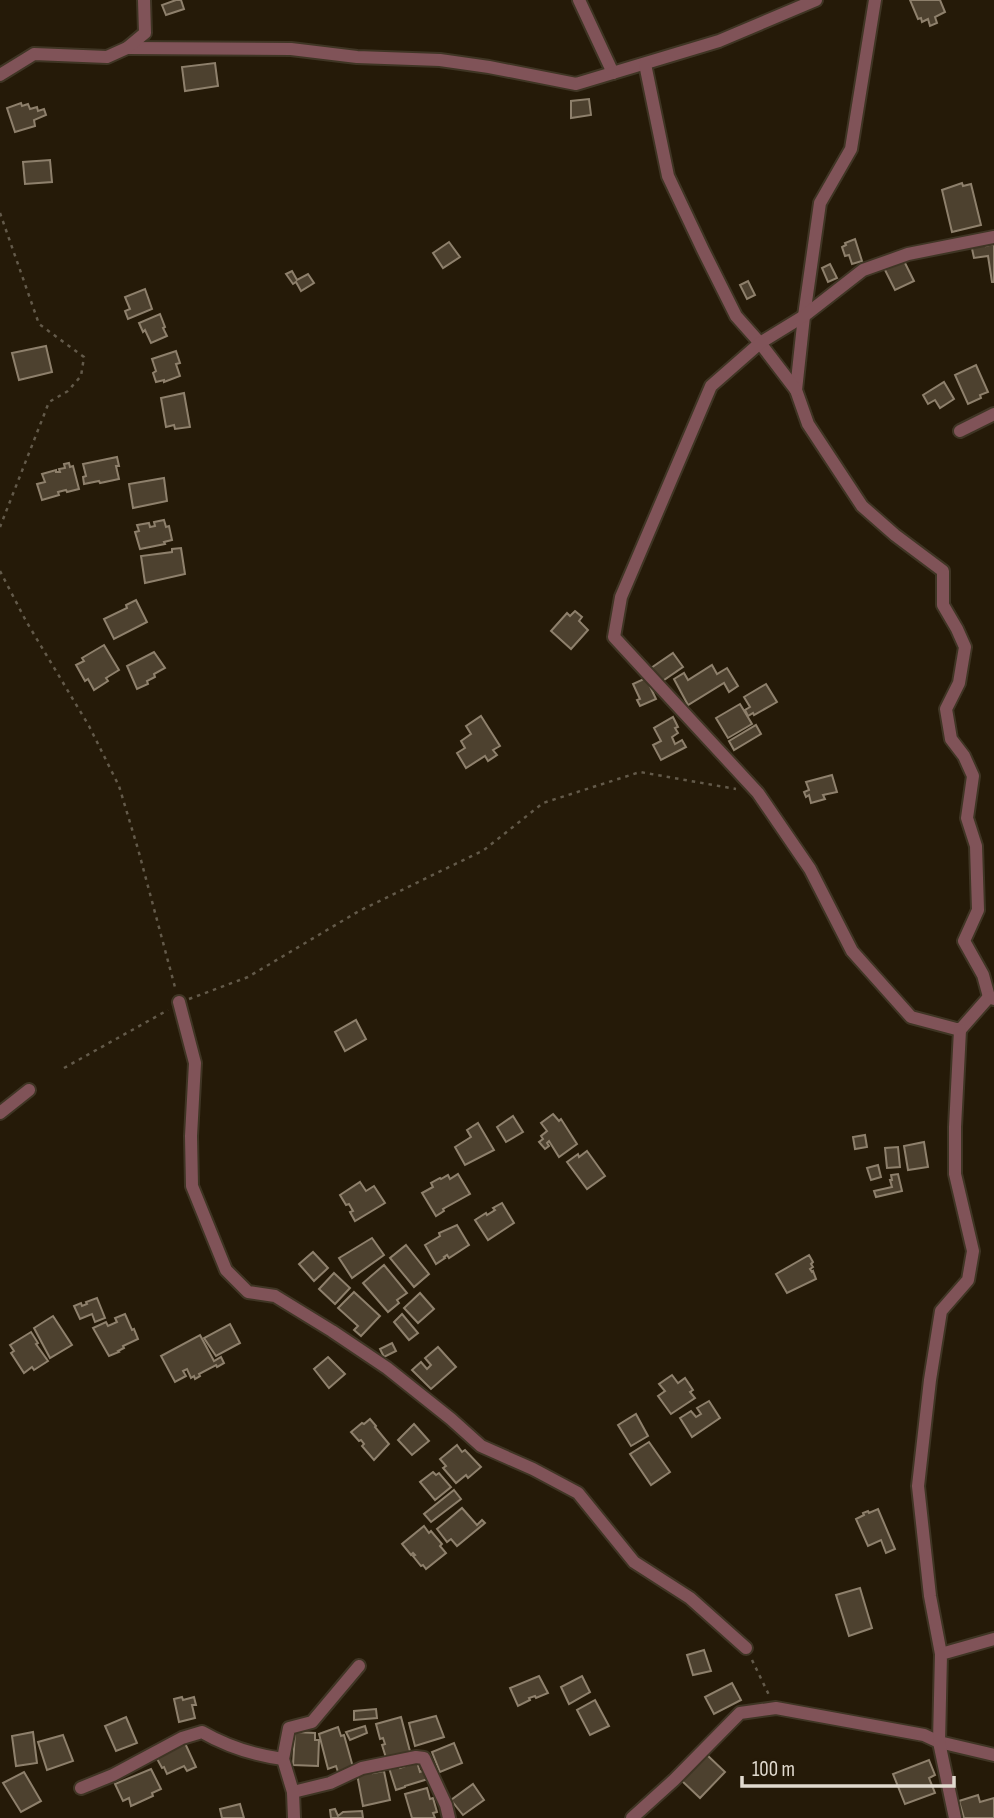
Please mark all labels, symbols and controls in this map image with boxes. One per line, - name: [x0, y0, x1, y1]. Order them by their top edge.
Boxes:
- scale bar: [742, 1744, 954, 1788]
- text: 100 m: [752, 1757, 795, 1782]

